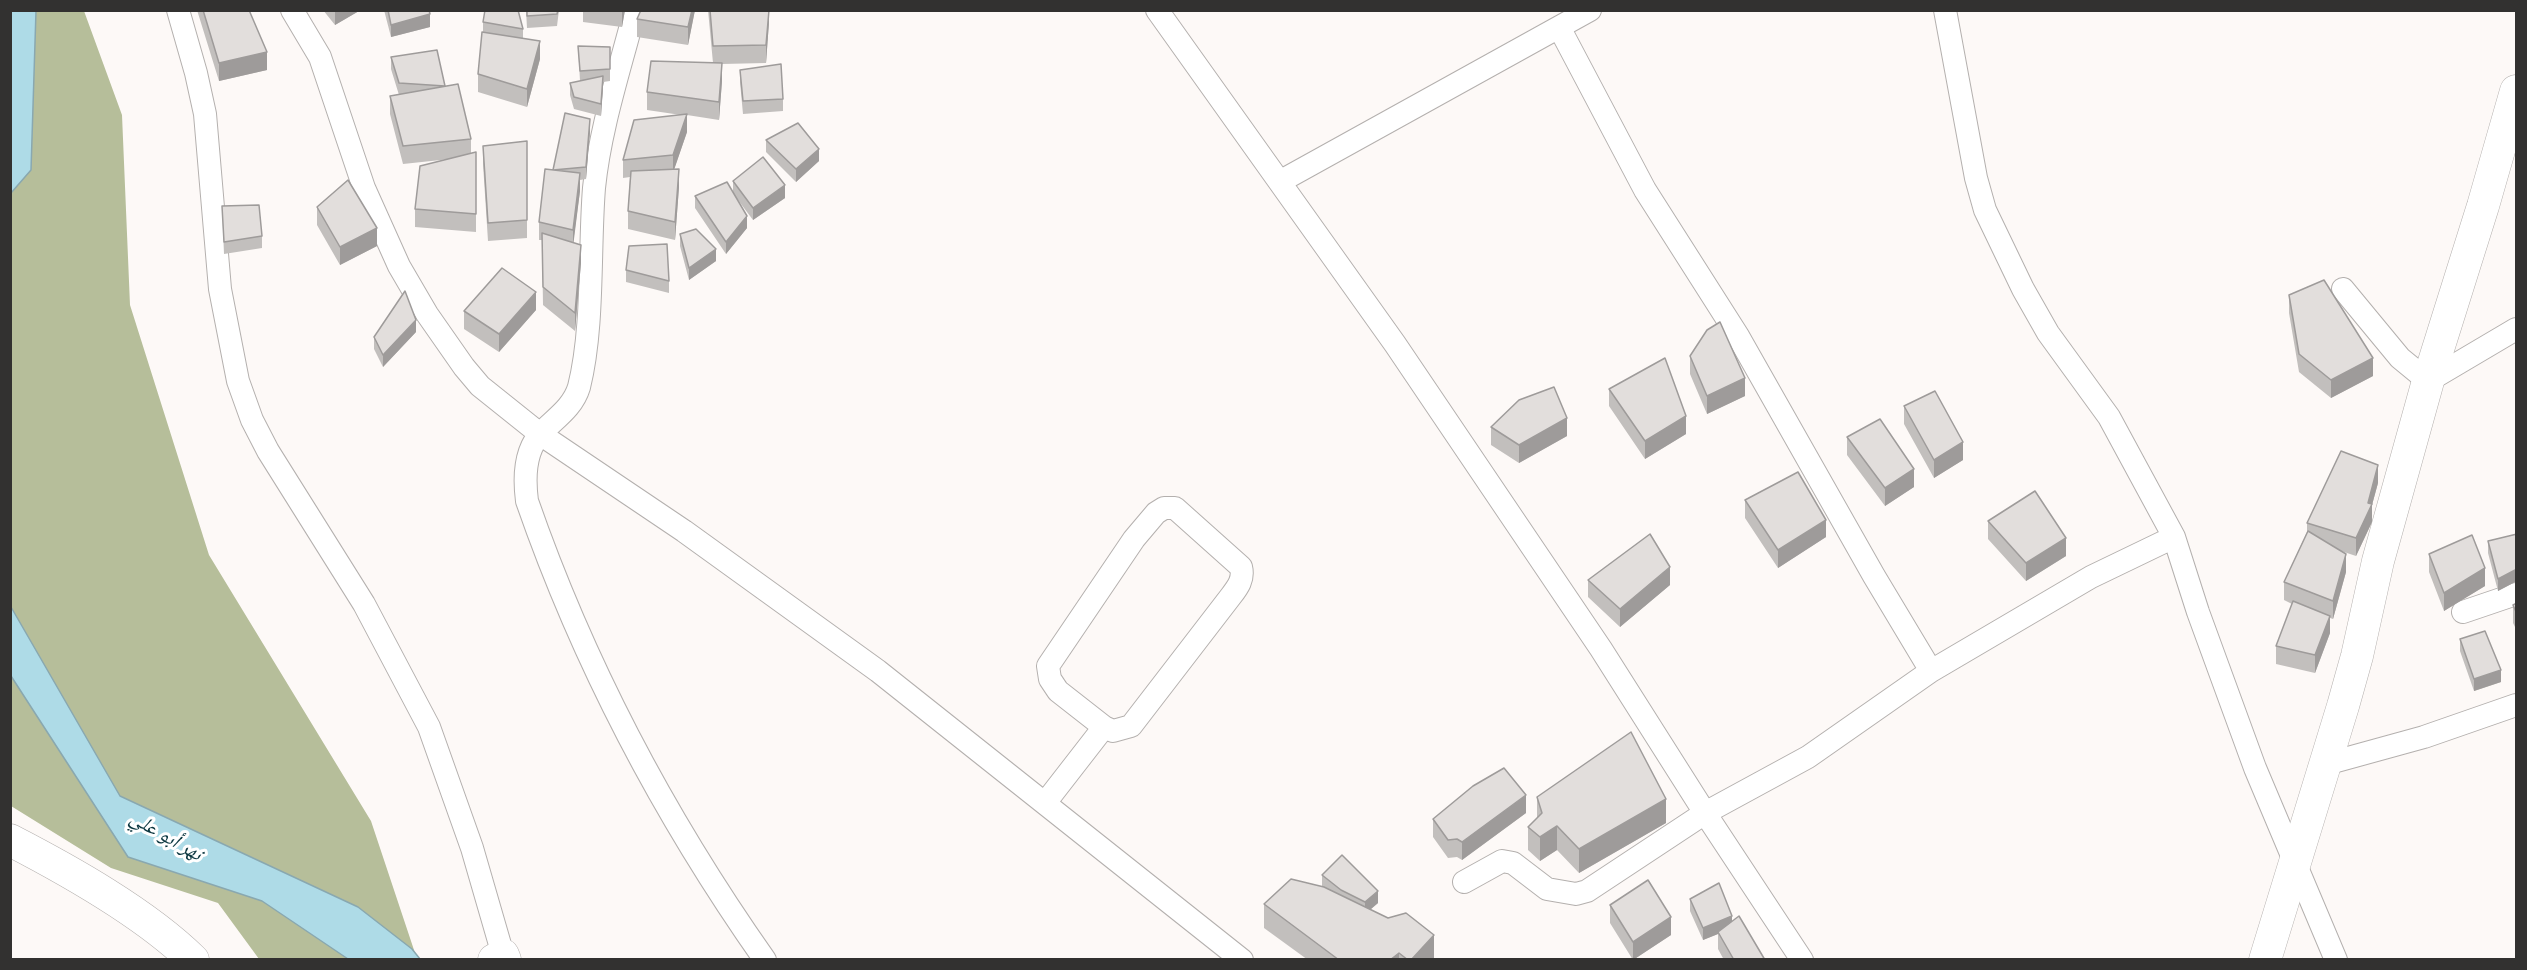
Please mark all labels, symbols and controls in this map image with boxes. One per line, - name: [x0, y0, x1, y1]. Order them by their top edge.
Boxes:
- water label: نهر أبو علي: [126, 806, 206, 866]

